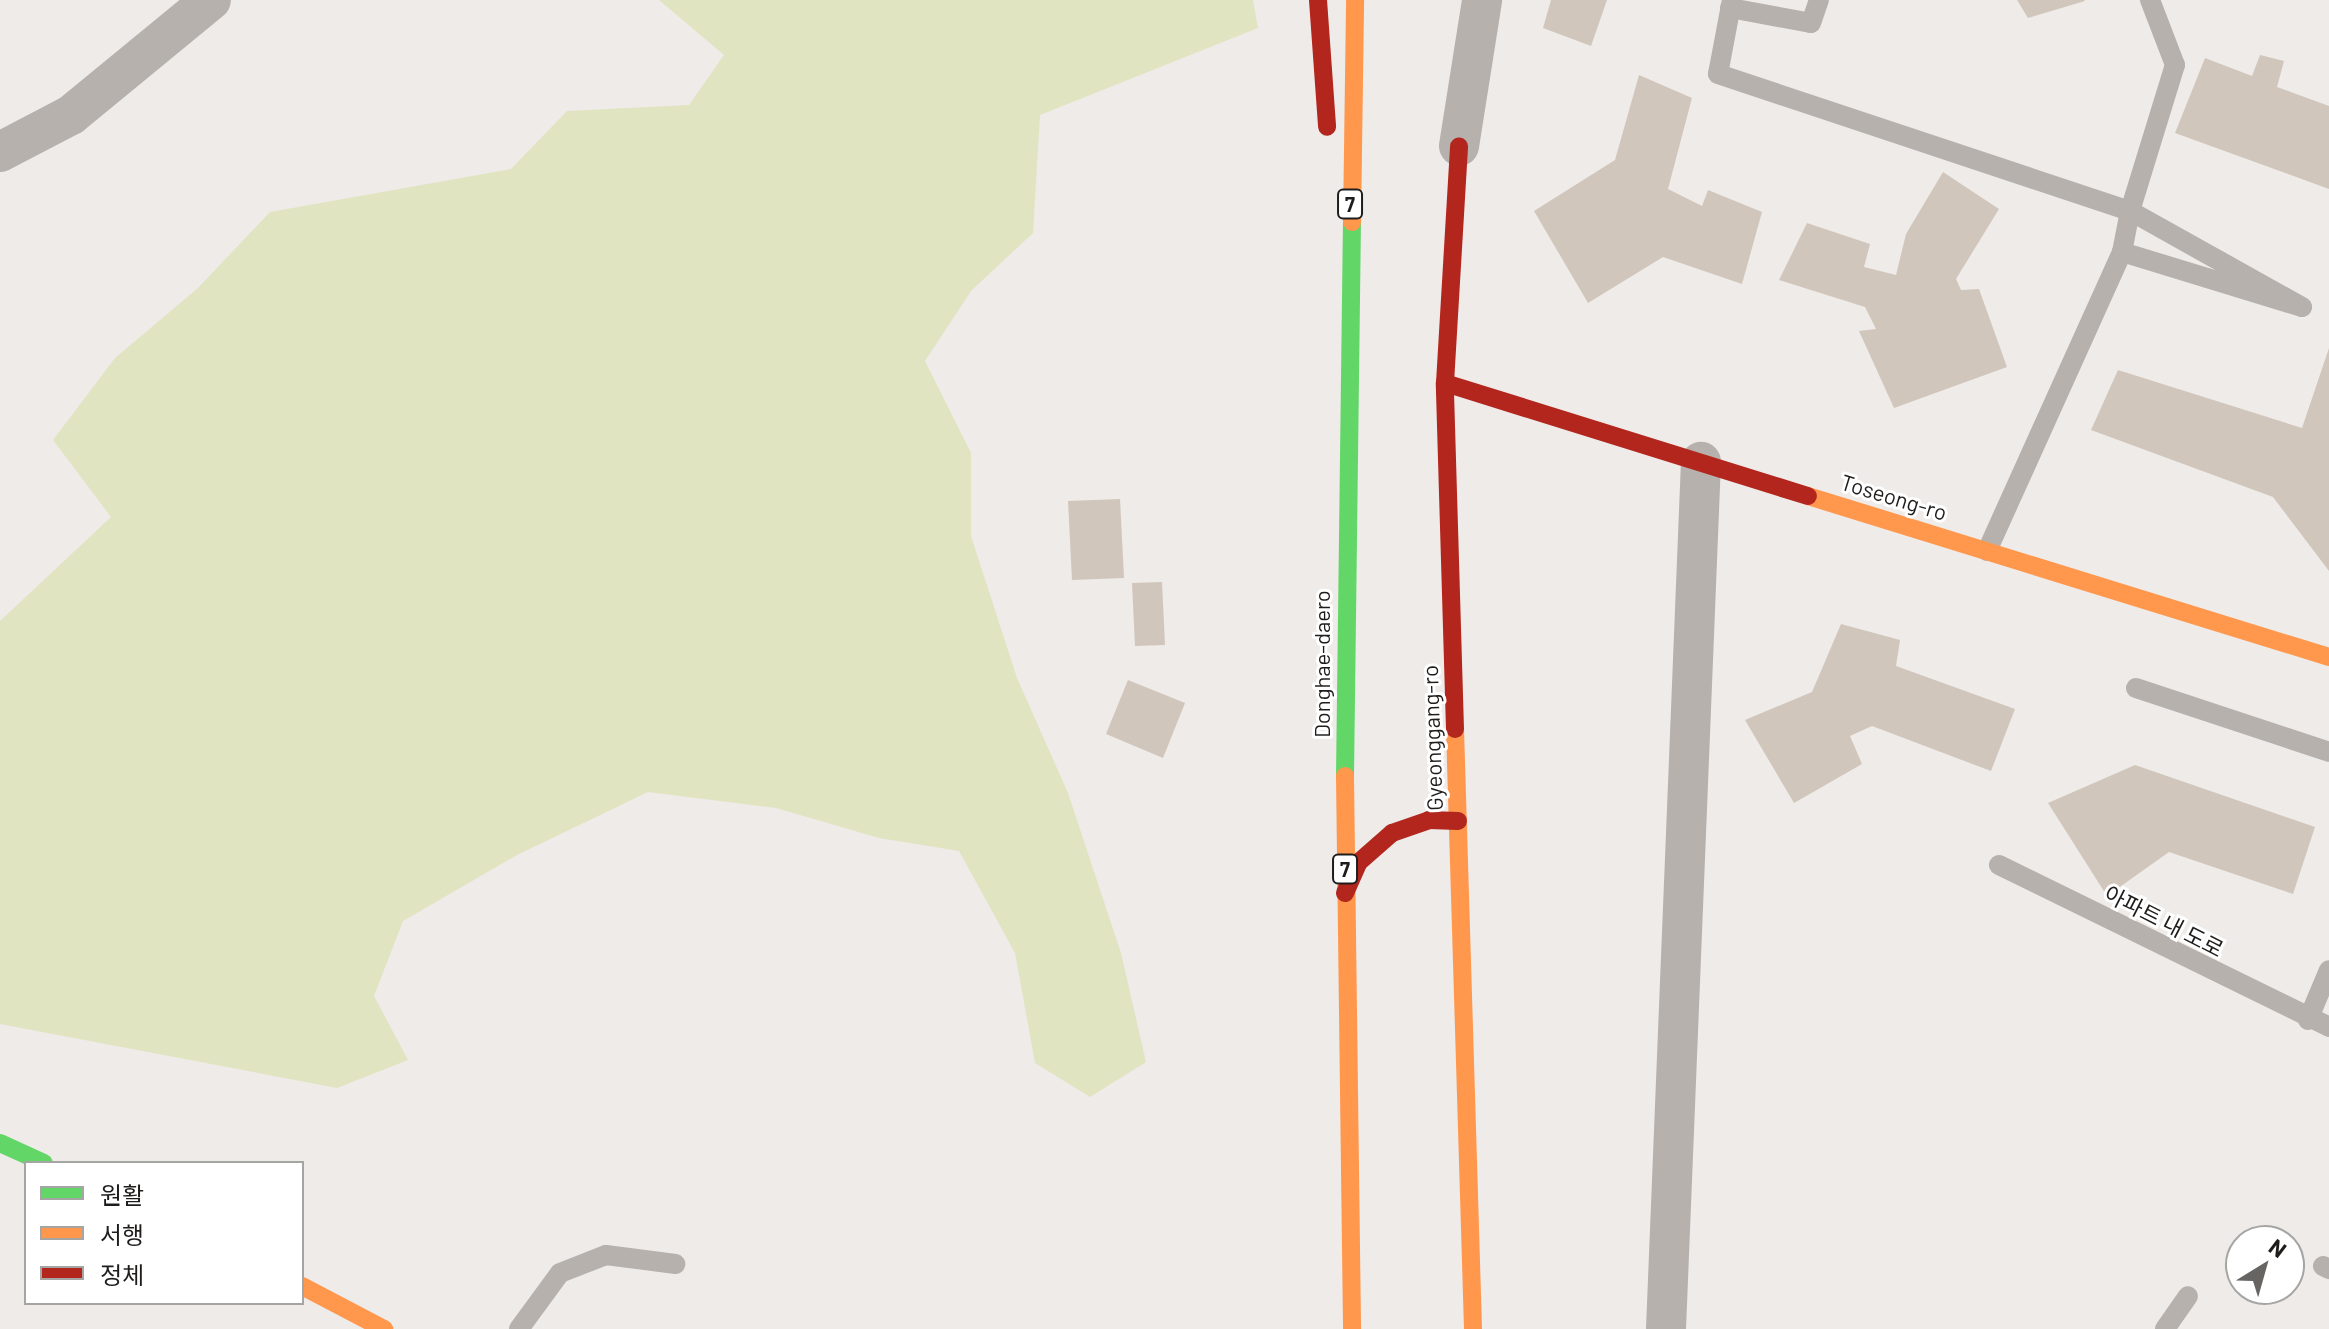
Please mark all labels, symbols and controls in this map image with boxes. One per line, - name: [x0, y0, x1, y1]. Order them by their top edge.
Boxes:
- road number: 7: [1336, 188, 1364, 220]
- street label: Toseong-ro: [1838, 468, 1950, 526]
- street label: Donghae-daero: [1309, 590, 1335, 738]
- street label: Gyeonggang-ro: [1416, 665, 1448, 811]
- road number: 7: [1331, 853, 1359, 885]
- street label: 아파트 내 도로: [2100, 880, 2228, 962]
- legend: [24, 1161, 304, 1305]
- text: 원활: [100, 1180, 144, 1209]
- text: 서행: [100, 1220, 144, 1249]
- north arrow: [2225, 1225, 2305, 1305]
- text: N: [2265, 1233, 2292, 1262]
- text: 정체: [100, 1260, 144, 1289]

